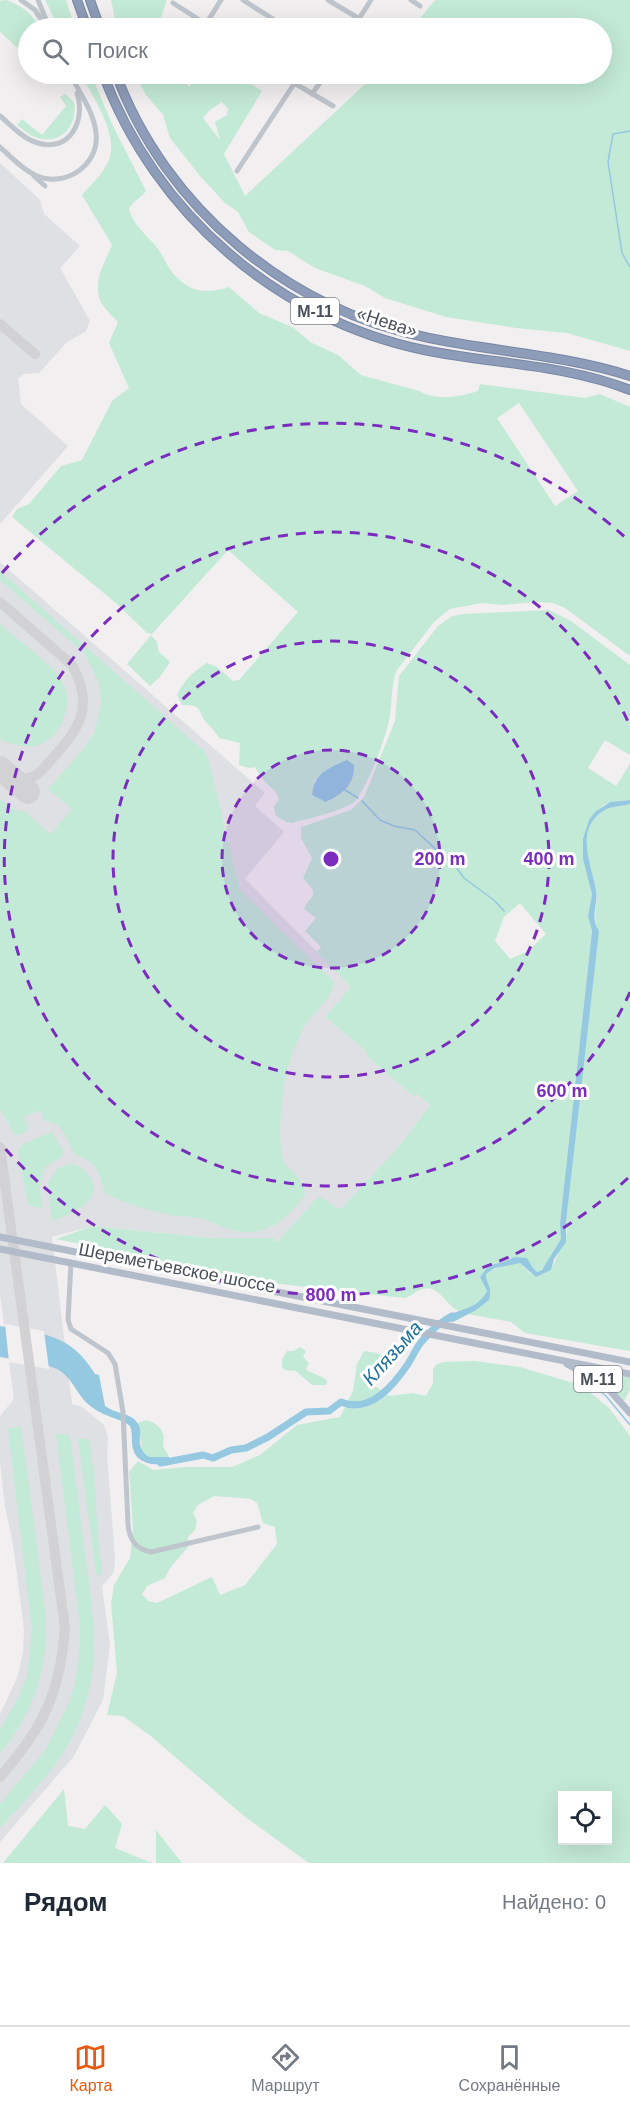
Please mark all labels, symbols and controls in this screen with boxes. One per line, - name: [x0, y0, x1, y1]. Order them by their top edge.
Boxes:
- search box: [18, 18, 612, 84]
- icon: search: [39, 35, 72, 68]
- text: Поиск: [87, 38, 148, 63]
- road number: М-11: [291, 298, 339, 324]
- street label: «Нева»: [354, 303, 420, 341]
- centre of rings: [321, 849, 341, 869]
- text: 200 m: [414, 849, 466, 869]
- text: 400 m: [523, 849, 575, 869]
- text: 600 m: [536, 1081, 588, 1101]
- street label: Шереметьевское шоссе: [77, 1239, 277, 1297]
- text: 800 m: [305, 1285, 357, 1305]
- water label: Клязьма: [358, 1317, 426, 1389]
- road number: М-11: [574, 1366, 622, 1392]
- map controls: [558, 1791, 612, 1845]
- button: locate: [558, 1791, 612, 1845]
- text: Рядом: [24, 1887, 107, 1917]
- text: Найдено: 0: [502, 1891, 606, 1913]
- tab: Карта: [70, 2041, 112, 2095]
- tab: Маршрут: [251, 2041, 320, 2095]
- tab: Сохранённые: [459, 2041, 560, 2095]

